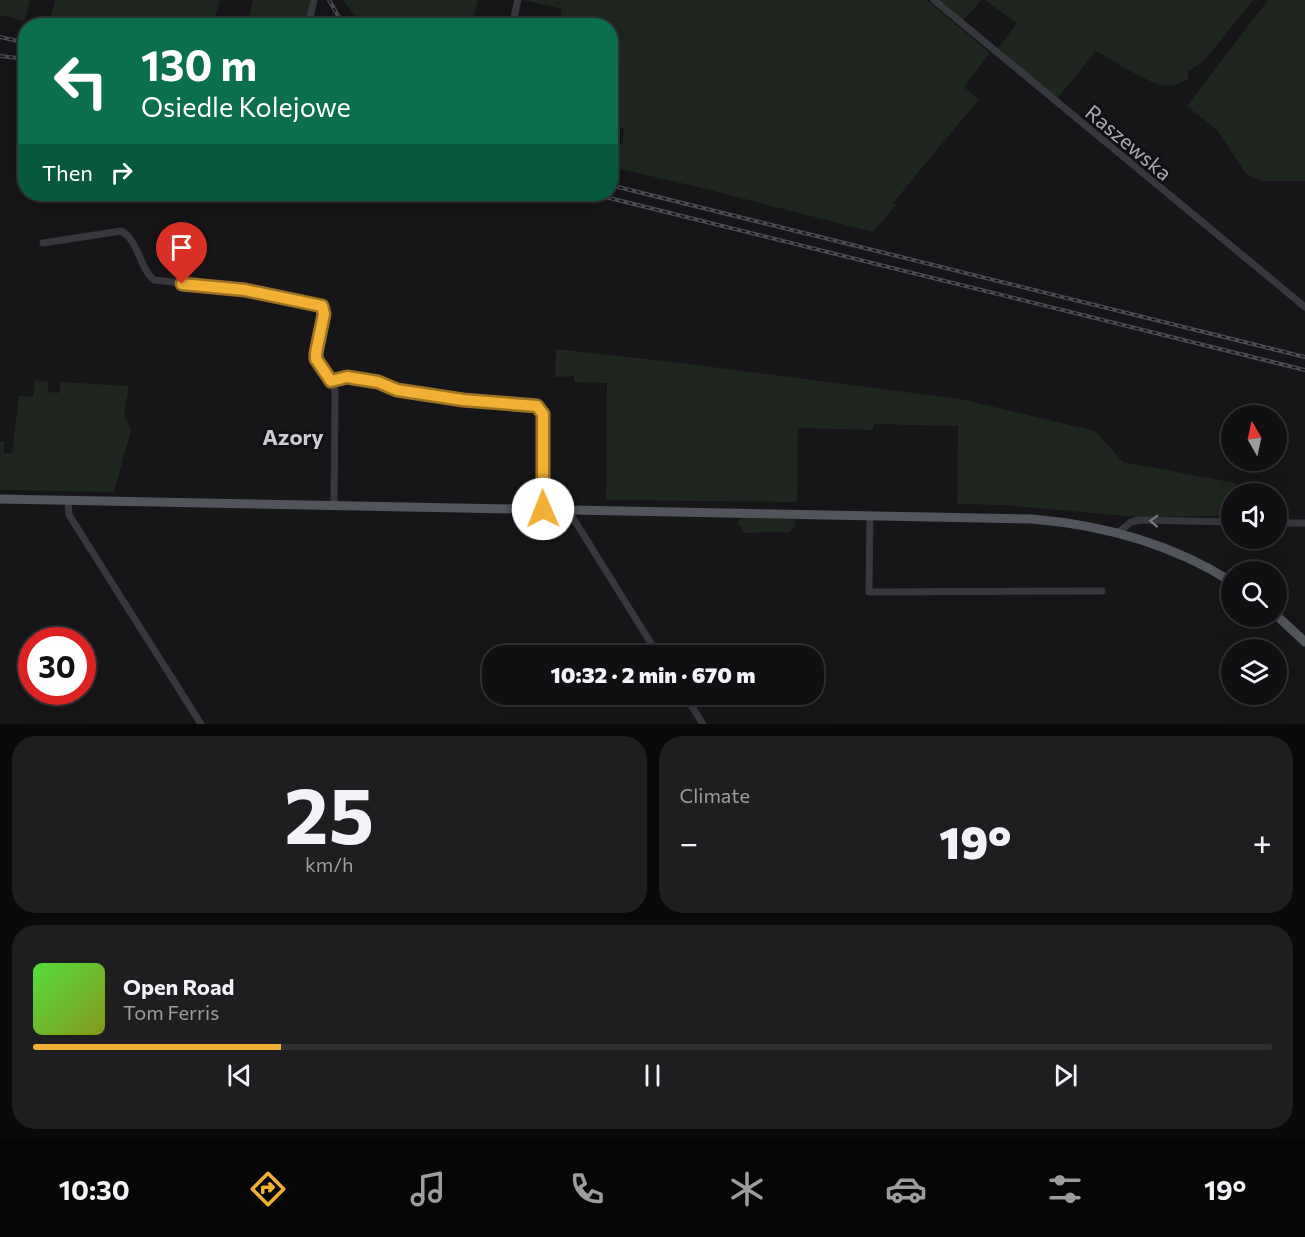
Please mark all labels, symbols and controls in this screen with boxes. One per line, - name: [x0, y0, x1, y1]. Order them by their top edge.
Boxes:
- text: 130 m: [141, 38, 257, 90]
- icon: left: [42, 42, 120, 120]
- text: Osiedle Kolejowe: [141, 90, 351, 123]
- street label: Raszewska: [1081, 99, 1177, 185]
- icon: right: [105, 156, 138, 189]
- text: Then: [42, 159, 93, 186]
- pin: [156, 222, 207, 284]
- icon: arrive: [165, 231, 198, 264]
- north arrow: [1221, 405, 1287, 471]
- map controls: [1221, 405, 1287, 705]
- district label: Azory: [262, 423, 324, 450]
- position arrow: [511, 477, 575, 541]
- button: sound: [1221, 483, 1287, 549]
- one-way arrow: [1150, 514, 1159, 527]
- button: search: [1221, 561, 1287, 627]
- speed limit sign: 30: [18, 627, 96, 705]
- button: layers: [1221, 639, 1287, 705]
- text: 10:32 · 2 min · 670 m: [551, 661, 755, 688]
- text: 25: [284, 765, 374, 860]
- text: Climate: [680, 783, 750, 807]
- text: 19°: [939, 813, 1012, 868]
- text: −: [680, 821, 698, 862]
- text: +: [1253, 821, 1272, 862]
- text: km/h: [305, 852, 354, 876]
- text: Open Road: [123, 973, 234, 1000]
- text: Tom Ferris: [123, 1000, 219, 1024]
- icon: previous: [223, 1059, 256, 1092]
- icon: pause: [636, 1059, 669, 1092]
- icon: next: [1049, 1059, 1082, 1092]
- icon: directions: [247, 1168, 289, 1210]
- icon: music: [407, 1168, 449, 1210]
- icon: phone: [566, 1168, 608, 1210]
- icon: climate: [726, 1168, 768, 1210]
- icon: car: [885, 1168, 927, 1210]
- icon: filters: [1044, 1168, 1086, 1210]
- text: 10:30: [59, 1173, 130, 1206]
- text: 19°: [1204, 1173, 1246, 1206]

